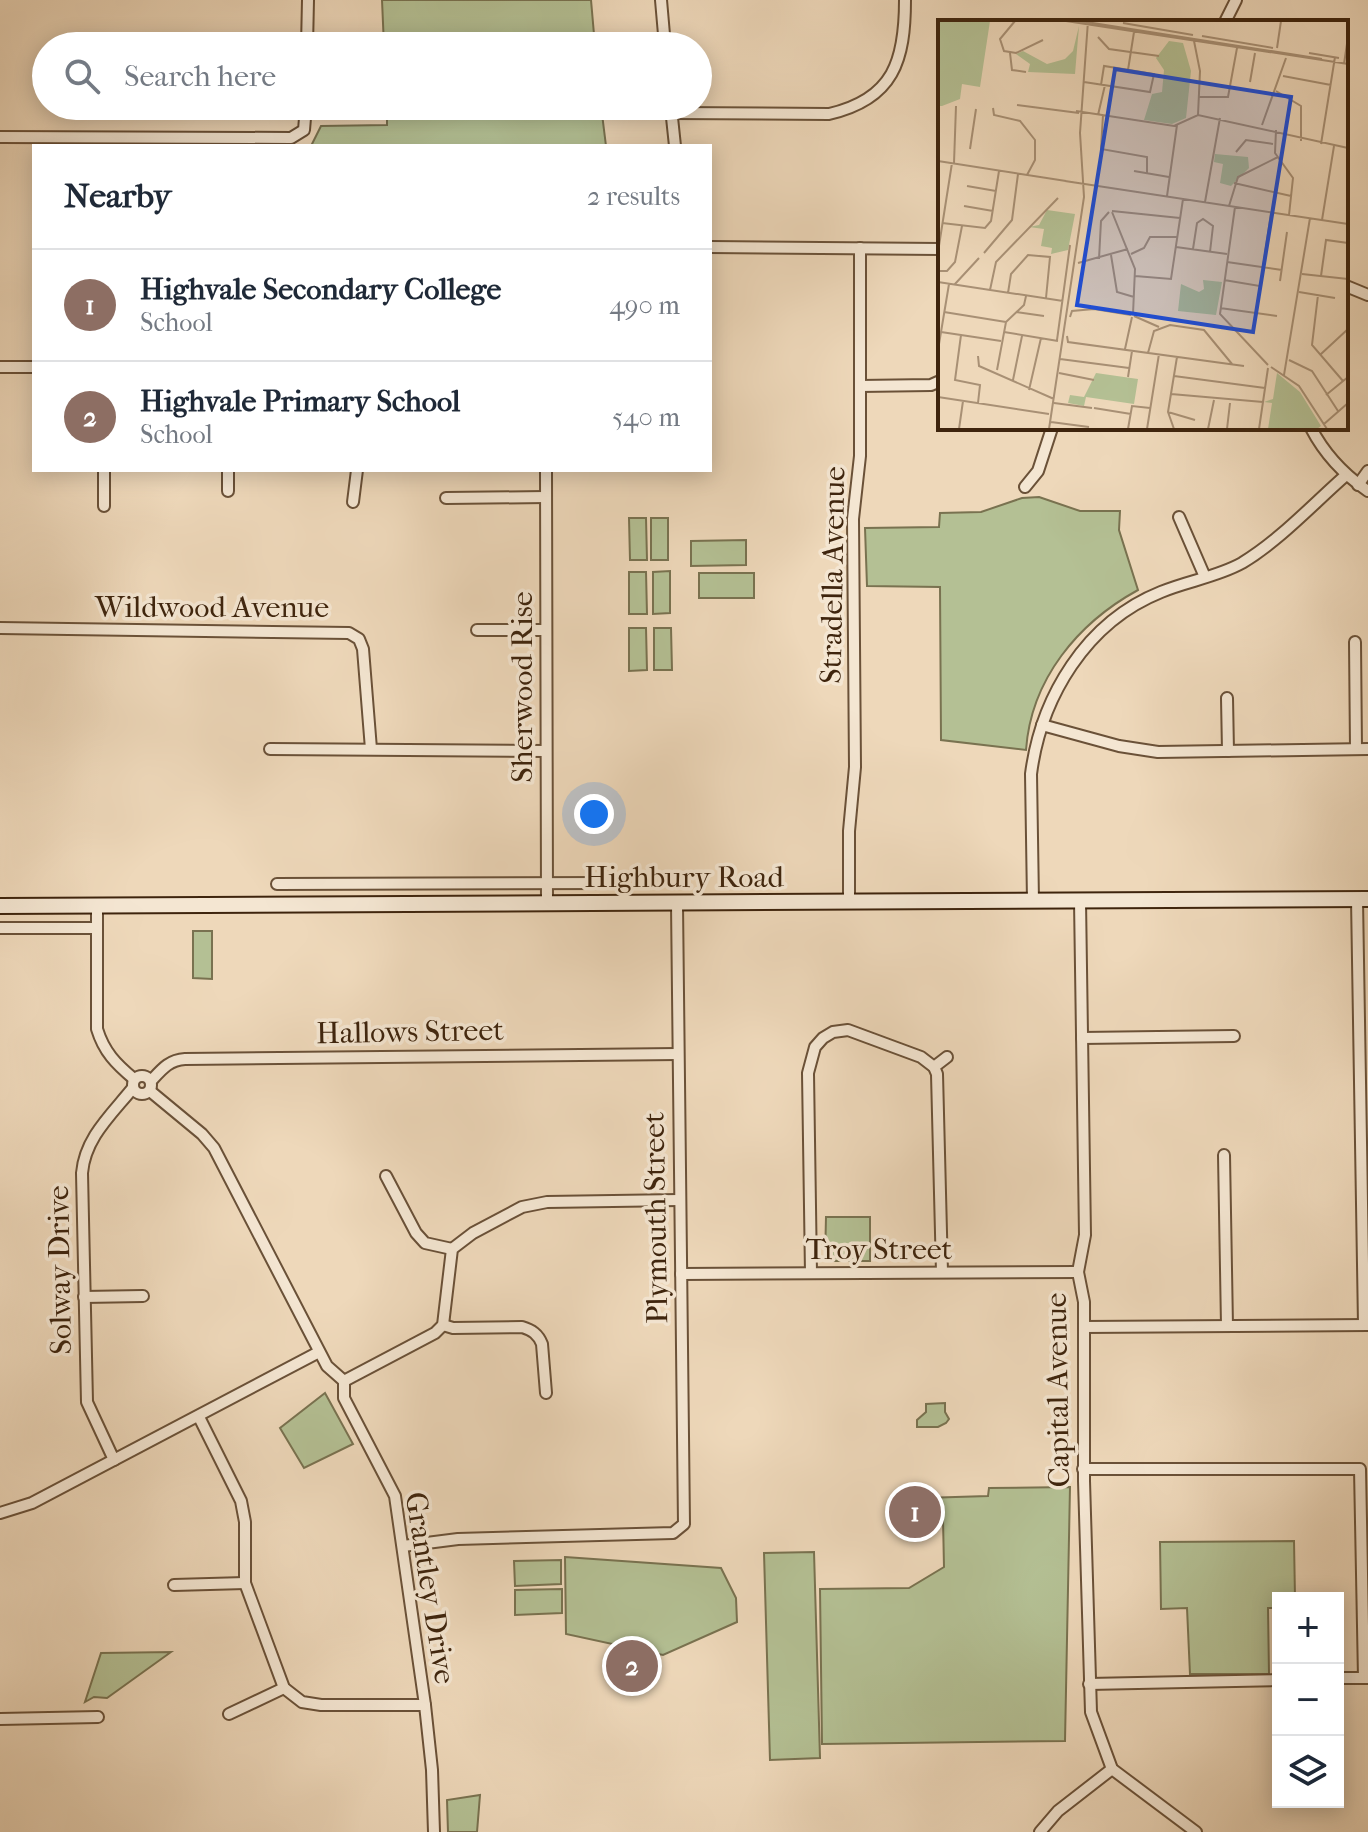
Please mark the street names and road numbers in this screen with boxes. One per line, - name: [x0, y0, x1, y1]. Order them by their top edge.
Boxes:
- street label: Stradella Avenue: [814, 466, 852, 684]
- street label: Wildwood Avenue: [94, 590, 329, 625]
- street label: Sherwood Rise: [505, 591, 540, 783]
- street label: Highbury Road: [584, 860, 784, 895]
- street label: Hallows Street: [316, 1013, 504, 1051]
- street label: Plymouth Street: [637, 1112, 675, 1324]
- street label: Solway Drive: [41, 1185, 79, 1355]
- street label: Troy Street: [806, 1232, 953, 1267]
- street label: Capital Avenue: [1039, 1292, 1077, 1488]
- street label: Grantley Drive: [398, 1489, 462, 1687]

